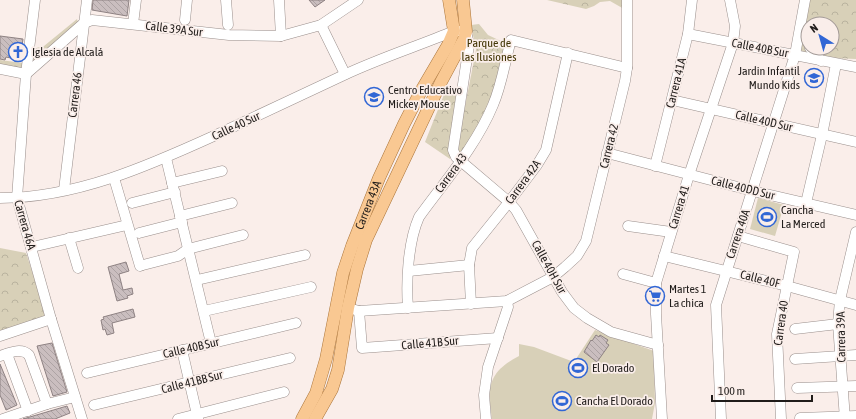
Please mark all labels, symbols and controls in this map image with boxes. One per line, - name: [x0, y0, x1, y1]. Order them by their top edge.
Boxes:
- north arrow: [800, 16, 840, 56]
- street label: Calle 39A Sur: [145, 19, 204, 40]
- text: N: [808, 21, 820, 35]
- park label: Parque de las Ilusiones: [462, 36, 516, 64]
- street label: Calle 40B Sur: [731, 36, 790, 60]
- church icon: Iglesia de Alcalá: [7, 41, 29, 63]
- place label: Iglesia de Alcalá: [32, 45, 103, 59]
- street label: Carrera 41A: [663, 56, 689, 110]
- place label: Jardin Infantil Mundo Kids: [738, 64, 801, 92]
- school or university icon: Jardin Infantil Mundo Kids: [803, 67, 825, 89]
- street label: Carrera 46: [65, 71, 85, 118]
- place label: Centro Educativo Mickey Mouse: [388, 83, 463, 111]
- school or university icon: Centro Educativo Mickey Mouse: [363, 86, 385, 108]
- street label: Calle 40D Sur: [734, 108, 794, 134]
- street label: Calle 40 Sur: [210, 109, 263, 143]
- street label: Carrera 42: [597, 122, 621, 170]
- street label: Carrera 43: [432, 151, 470, 195]
- street label: Carrera 42A: [502, 157, 544, 207]
- street label: Calle 40DD Sur: [710, 173, 777, 203]
- street label: Carrera 43A: [352, 179, 384, 232]
- street label: Carrera 41: [666, 183, 692, 231]
- street label: Carrera 46A: [11, 198, 39, 252]
- place label: Cancha La Merced: [781, 203, 825, 231]
- sports icon: Cancha La Merced: [756, 206, 778, 228]
- street label: Carrera 40A: [723, 207, 753, 260]
- street label: Calle 40H Sur: [529, 238, 570, 296]
- street label: Calle 40F: [739, 267, 781, 291]
- place label: Martes 1 La chica: [669, 282, 707, 310]
- supermarket icon: Martes 1 La chica: [644, 285, 666, 307]
- street label: Carrera 40: [771, 299, 791, 346]
- street label: Carrera 39A: [834, 311, 848, 363]
- street label: Calle 41B Sur: [401, 333, 460, 352]
- street label: Calle 40B Sur: [162, 335, 221, 361]
- sports icon: El Dorado: [567, 357, 589, 379]
- place label: El Dorado: [592, 361, 635, 375]
- street label: Calle 41BB Sur: [160, 367, 225, 396]
- scale bar: [712, 377, 812, 403]
- text: 100 m: [718, 384, 745, 398]
- sports icon: Cancha El Dorado: [551, 390, 573, 412]
- place label: Cancha El Dorado: [576, 394, 653, 408]

